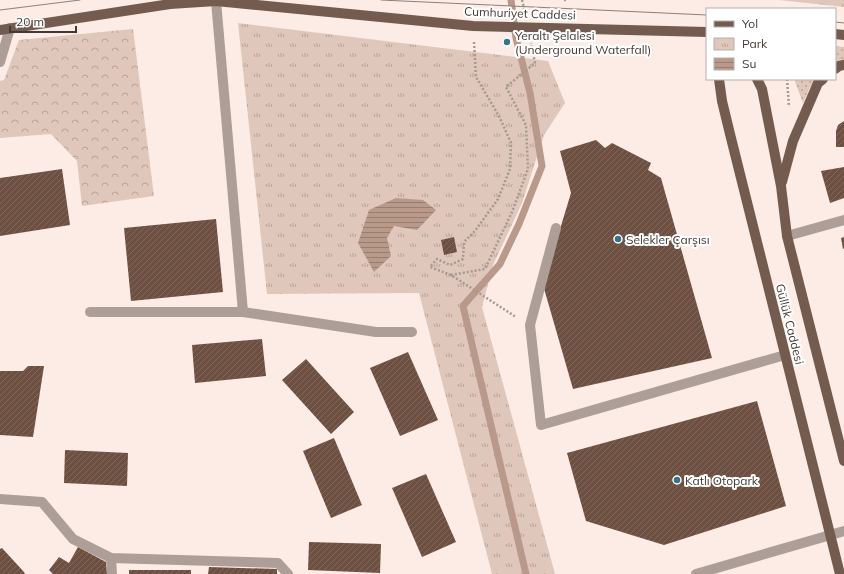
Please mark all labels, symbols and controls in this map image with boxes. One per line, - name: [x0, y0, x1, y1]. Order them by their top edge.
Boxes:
- street label: Cumhuriyet Caddesi: [464, 4, 576, 22]
- scale bar: [10, 8, 76, 34]
- legend: [706, 8, 836, 80]
- text: 20 m: [16, 14, 44, 29]
- text: Yol: [741, 16, 758, 31]
- place label: Yeraltı Şelalesi (Underground Waterfall): [514, 28, 651, 57]
- text: Park: [742, 36, 768, 51]
- marker: Yeraltı Şelalesi (Underground Waterfall): [502, 37, 512, 47]
- text: Su: [742, 56, 756, 71]
- place label: Selekler Çarşısı: [626, 232, 710, 247]
- marker: Selekler Çarşısı: [613, 234, 623, 244]
- street label: Güllük Caddesi: [773, 282, 807, 366]
- place label: Katlı Otopark: [685, 473, 759, 488]
- marker: Katlı Otopark: [672, 475, 682, 485]

